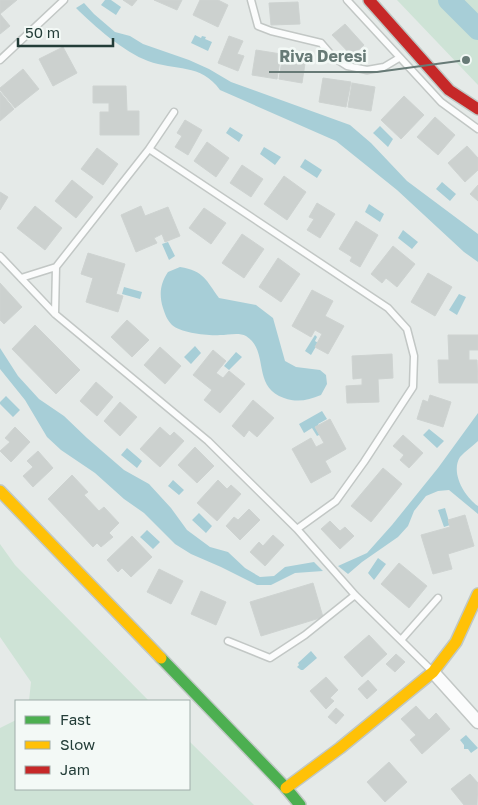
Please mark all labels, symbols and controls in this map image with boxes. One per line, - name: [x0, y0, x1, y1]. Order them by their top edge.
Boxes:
- scale bar: [18, 15, 112, 47]
- text: 50 m: [25, 23, 60, 41]
- callout: Riva Deresi: [269, 41, 377, 72]
- text: Riva Deresi: [279, 46, 367, 66]
- legend: [15, 700, 190, 790]
- text: Fast: [60, 710, 91, 728]
- text: Slow: [60, 735, 95, 753]
- text: Jam: [60, 760, 90, 778]

